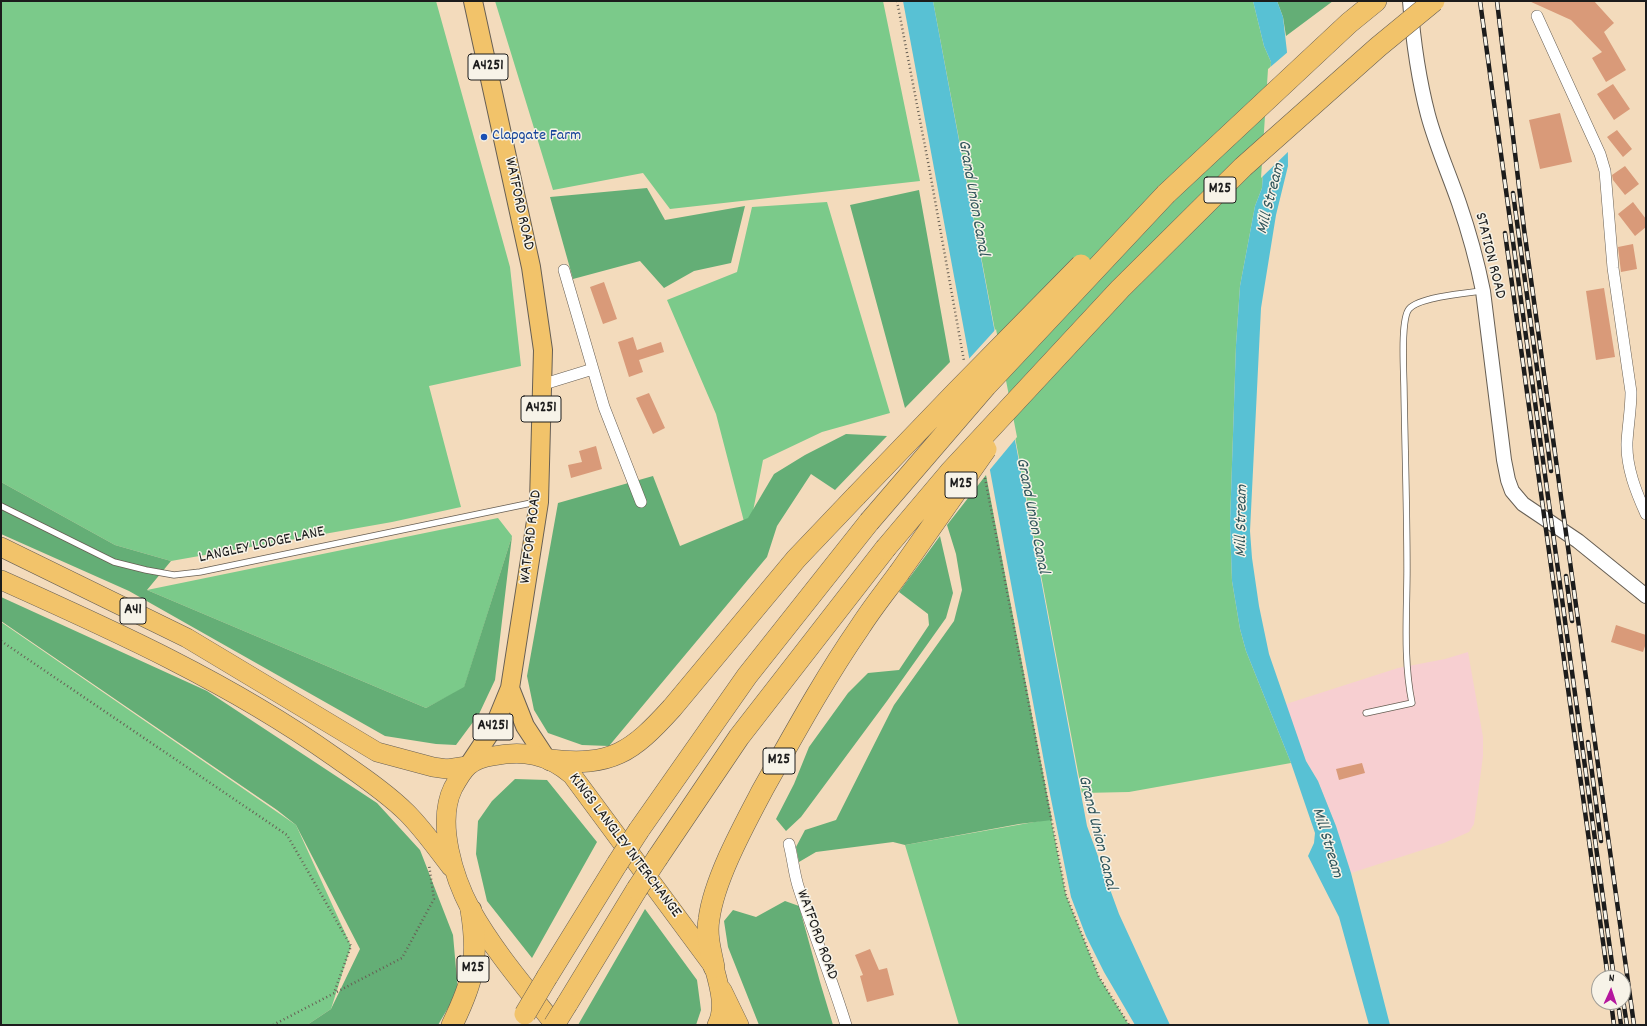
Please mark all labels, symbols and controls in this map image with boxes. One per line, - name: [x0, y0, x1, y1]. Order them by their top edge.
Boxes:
- road number: A4251: [468, 54, 508, 80]
- place label: Clapgate Farm: [492, 127, 581, 147]
- marker: Clapgate Farm: [479, 132, 489, 142]
- water label: Grand Union Canal: [952, 138, 992, 258]
- street label: WATFORD ROAD: [499, 156, 537, 252]
- water label: Mill Stream: [1253, 161, 1291, 237]
- road number: M25: [1204, 177, 1236, 203]
- street label: STATION ROAD: [1469, 211, 1509, 301]
- road number: A4251: [521, 396, 561, 422]
- water label: Grand Union Canal: [1010, 456, 1052, 576]
- road number: M25: [945, 472, 977, 498]
- water label: Mill Stream: [1232, 485, 1254, 557]
- street label: WATFORD ROAD: [517, 489, 547, 585]
- street label: LANGLEY LODGE LANE: [197, 523, 327, 569]
- road number: A41: [120, 598, 146, 624]
- road number: A4251: [473, 714, 513, 740]
- road number: M25: [763, 748, 795, 774]
- street label: KINGS LANGLEY INTERCHANGE: [563, 770, 685, 922]
- water label: Grand Union Canal: [1072, 774, 1120, 892]
- water label: Mill Stream: [1306, 805, 1346, 881]
- street label: WATFORD ROAD: [791, 887, 841, 983]
- road number: M25: [457, 956, 489, 982]
- north arrow: [1591, 970, 1631, 1010]
- text: N: [1608, 971, 1615, 987]

